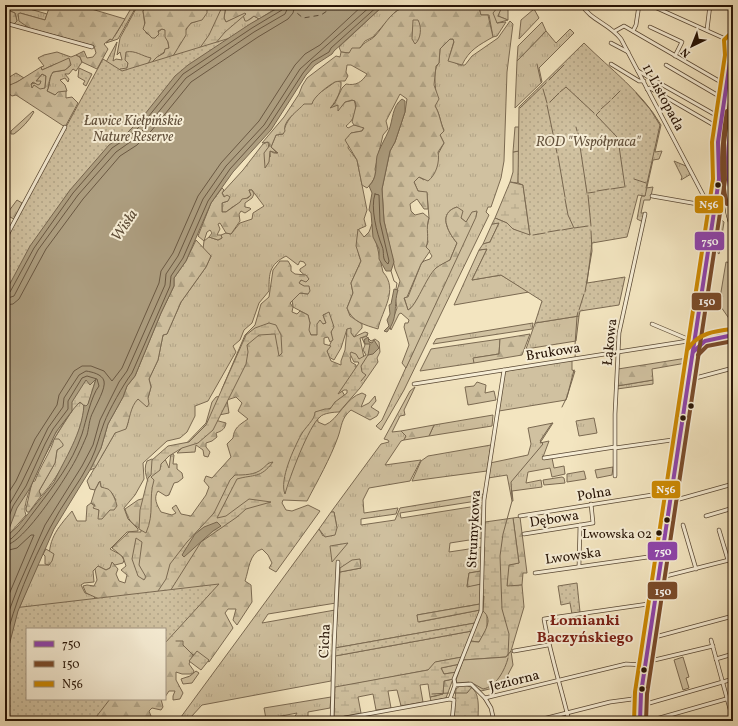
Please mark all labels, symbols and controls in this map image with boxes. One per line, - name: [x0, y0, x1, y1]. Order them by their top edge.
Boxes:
- north arrow: [672, 26, 712, 66]
- text: N: [678, 44, 694, 60]
- street label: 11 Listopada: [637, 61, 688, 135]
- park label: Ławice Kiełpińskie Nature Reserve: [84, 112, 182, 147]
- park label: ROD "Współpraca": [536, 133, 642, 152]
- unlabelled marker: [713, 180, 723, 190]
- line badge: N56: [694, 195, 724, 214]
- text: N56: [699, 198, 719, 213]
- water label: Wisła: [107, 206, 144, 246]
- line badge: 750: [694, 231, 725, 251]
- text: 750: [701, 235, 719, 250]
- line badge: 150: [691, 292, 722, 311]
- text: 150: [699, 295, 715, 310]
- street label: Łąkowa: [599, 318, 622, 367]
- street label: Brukowa: [525, 339, 582, 366]
- unlabelled marker: [686, 401, 696, 411]
- unlabelled marker: [678, 413, 688, 423]
- line badge: N56: [651, 480, 681, 499]
- street label: Polna: [576, 482, 613, 507]
- text: N56: [656, 483, 676, 498]
- street label: Strumykowa: [463, 489, 486, 569]
- street label: Dębowa: [528, 506, 580, 533]
- unlabelled marker: [662, 515, 672, 525]
- place label: Lwowska 02: [582, 526, 652, 544]
- marker: Lwowska 02: [654, 528, 664, 538]
- line badge: 750: [647, 541, 678, 561]
- street label: Lwowska: [544, 543, 602, 570]
- text: 750: [654, 545, 672, 560]
- line badge: 150: [647, 581, 678, 600]
- text: 150: [655, 585, 671, 600]
- district label: Łomianki Baczyńskiego: [537, 611, 634, 649]
- street label: Cicha: [315, 623, 336, 659]
- legend: [26, 628, 166, 700]
- text: 750: [62, 637, 81, 653]
- text: 150: [62, 657, 79, 673]
- unlabelled marker: [639, 665, 649, 675]
- street label: Jeziorna: [487, 666, 541, 697]
- text: N56: [62, 677, 83, 693]
- unlabelled marker: [637, 684, 647, 694]

